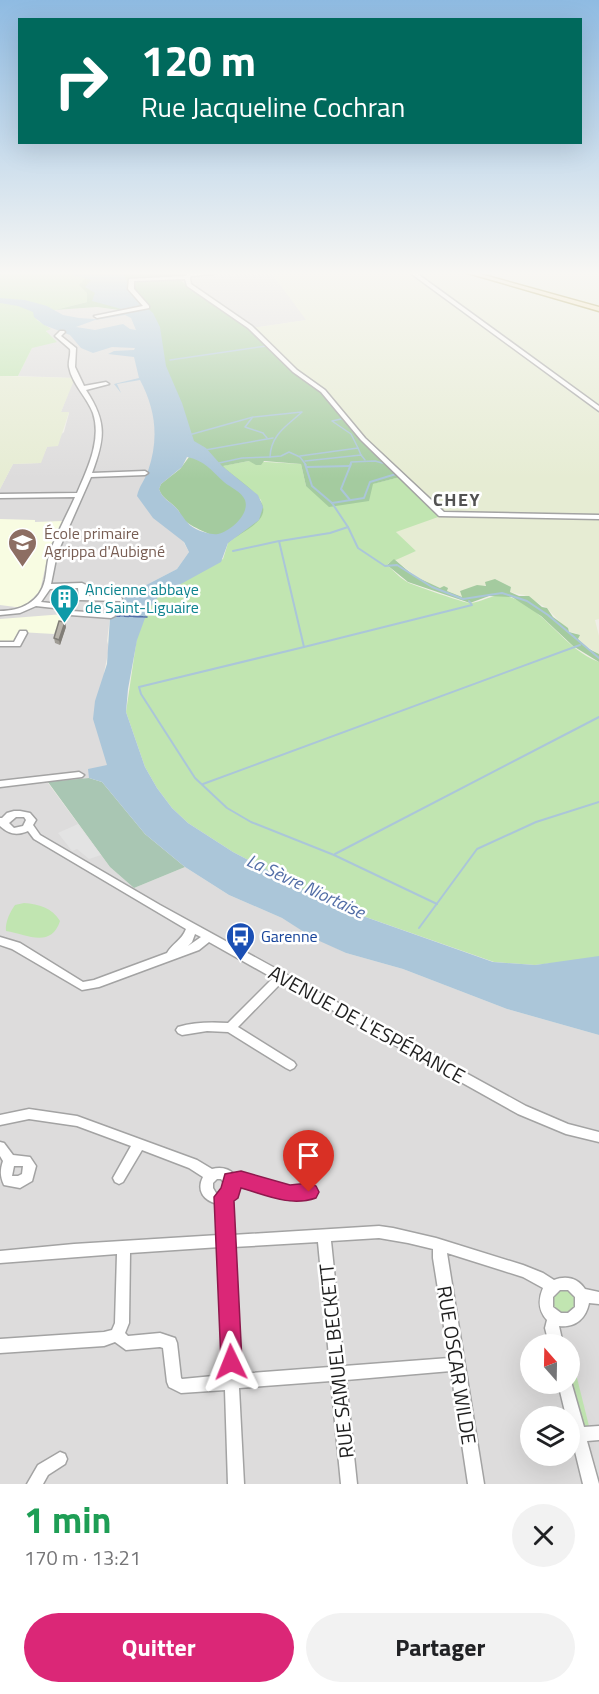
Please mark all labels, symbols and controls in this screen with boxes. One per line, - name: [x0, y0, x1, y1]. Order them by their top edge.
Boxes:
- text: 120 m: [141, 28, 256, 92]
- icon: right: [42, 42, 120, 120]
- text: Rue Jacqueline Cochran: [141, 86, 405, 127]
- district label: CHEY: [433, 486, 481, 513]
- place label: École primaire Agrippa d'Aubigné: [44, 521, 165, 563]
- school or university icon: École primaire Agrippa d'Aubigné: [7, 526, 39, 568]
- place label: Ancienne abbaye de Saint-Liguaire: [85, 577, 199, 619]
- building icon: Ancienne abbaye de Saint-Liguaire: [48, 582, 80, 624]
- water label: La Sèvre Niortaise: [242, 847, 371, 926]
- bus stop icon: Garenne: [224, 920, 256, 962]
- place label: Garenne: [261, 924, 318, 948]
- street label: AVENUE DE L'ESPÉRANCE: [263, 957, 471, 1091]
- pin: [283, 1130, 334, 1192]
- icon: arrive: [292, 1139, 325, 1172]
- street label: RUE SAMUEL BECKETT: [310, 1262, 362, 1460]
- street label: RUE OSCAR WILDE: [429, 1283, 485, 1447]
- position arrow: [199, 1330, 263, 1394]
- north arrow: [520, 1334, 580, 1394]
- map controls: [520, 1334, 580, 1466]
- button: layers: [520, 1406, 580, 1466]
- text: 1 min: [24, 1492, 111, 1547]
- button: close: [512, 1504, 575, 1567]
- text: 170 m · 13:21: [24, 1542, 141, 1573]
- button: Quitter: [24, 1613, 294, 1682]
- button: Partager: [306, 1613, 575, 1682]

